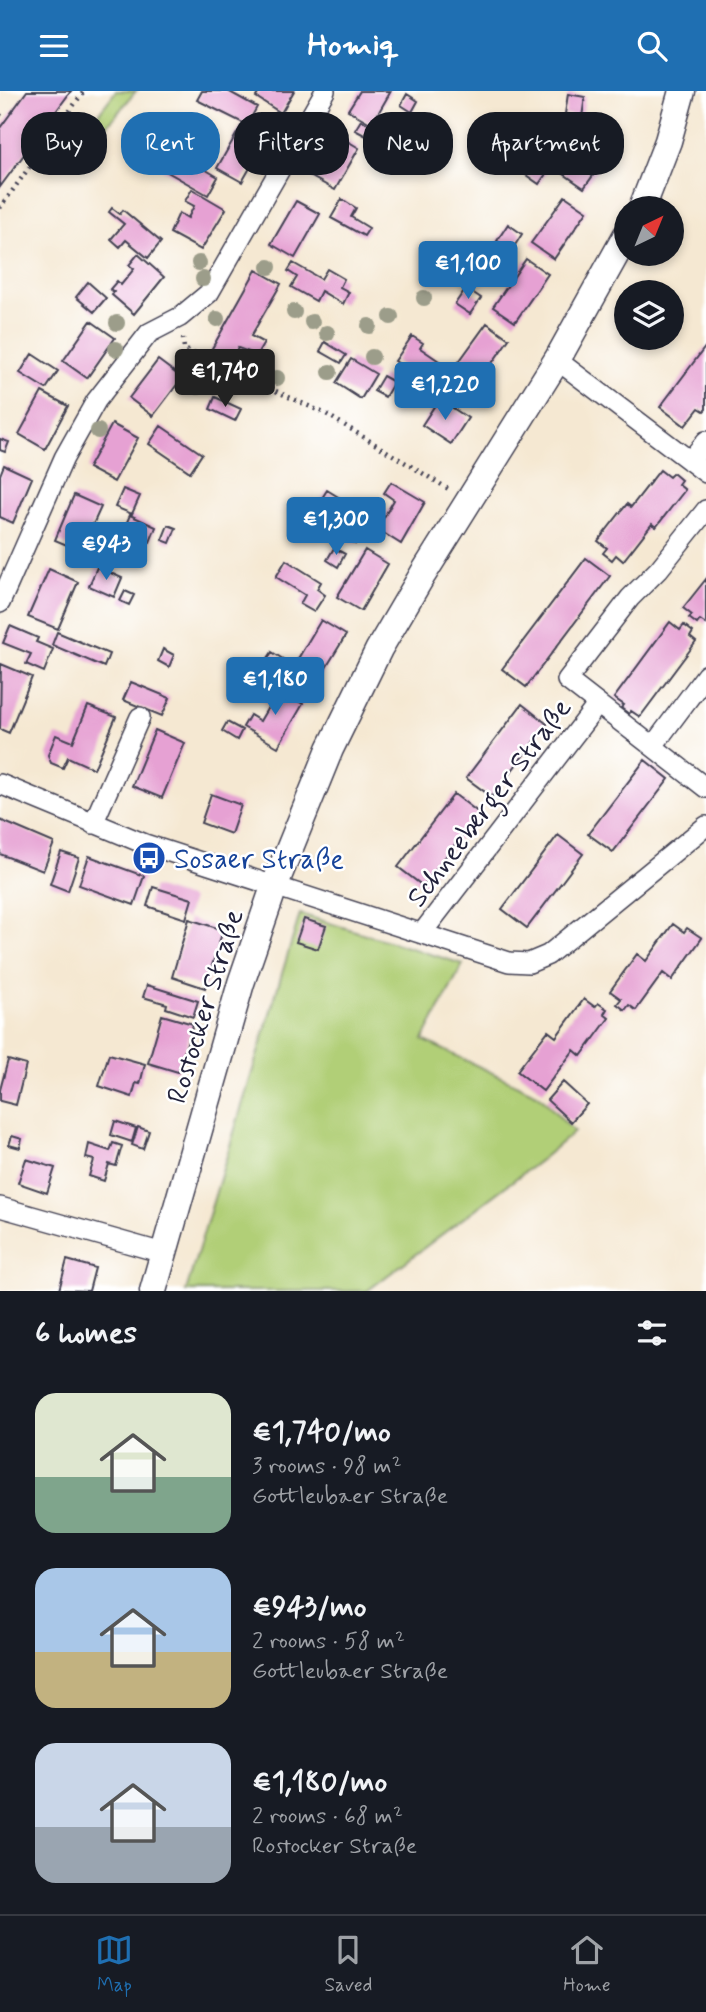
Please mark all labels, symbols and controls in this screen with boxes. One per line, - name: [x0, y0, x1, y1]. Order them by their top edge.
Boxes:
- text: Homiq: [307, 25, 399, 67]
- icon: menu: [35, 27, 73, 65]
- icon: search: [633, 27, 671, 65]
- chip: Buy: [21, 112, 107, 175]
- chip: Rent: [121, 112, 220, 175]
- chip: Filters: [234, 112, 349, 175]
- chip: New: [363, 112, 453, 175]
- chip: Apartment: [467, 112, 624, 175]
- north arrow: [614, 196, 684, 266]
- map controls: [614, 196, 684, 350]
- pin: €1,100: [411, 241, 525, 301]
- text: €1,100: [435, 249, 501, 279]
- button: layers: [614, 280, 684, 350]
- pin: €1,740: [168, 349, 282, 409]
- text: €1,740: [191, 357, 259, 387]
- pin: €1,220: [388, 363, 502, 422]
- text: €1,220: [410, 370, 480, 400]
- pin: €1,300: [279, 497, 393, 557]
- text: €1,300: [303, 505, 369, 535]
- pin: €943: [65, 523, 147, 582]
- text: €943: [81, 530, 131, 560]
- pin: €1,180: [218, 657, 332, 717]
- text: €1,180: [242, 665, 308, 695]
- street label: Schneeberger Straße: [399, 692, 583, 917]
- bus stop icon: Sosaer Straße: [130, 839, 168, 877]
- place label: Sosaer Straße: [174, 842, 344, 879]
- street label: Rostocker Straße: [159, 905, 253, 1108]
- text: 6 homes: [35, 1314, 137, 1353]
- icon: filters: [633, 1314, 671, 1352]
- text: €1,740/mo: [252, 1413, 391, 1452]
- icon: home: [91, 1421, 175, 1505]
- text: 3 rooms · 98 m²: [252, 1452, 402, 1482]
- text: Gottleubaer Straße: [252, 1482, 448, 1512]
- text: €943/mo: [252, 1588, 367, 1627]
- icon: home: [91, 1596, 175, 1680]
- text: 2 rooms · 58 m²: [252, 1627, 405, 1657]
- text: Gottleubaer Straße: [252, 1657, 448, 1687]
- text: €1,180/mo: [252, 1763, 387, 1802]
- icon: home: [91, 1771, 175, 1855]
- text: 2 rooms · 68 m²: [252, 1802, 403, 1832]
- text: Rostocker Straße: [252, 1832, 417, 1862]
- tab: Map: [95, 1931, 133, 1998]
- tab: Saved: [324, 1931, 372, 1998]
- tab: Home: [563, 1931, 611, 1998]

